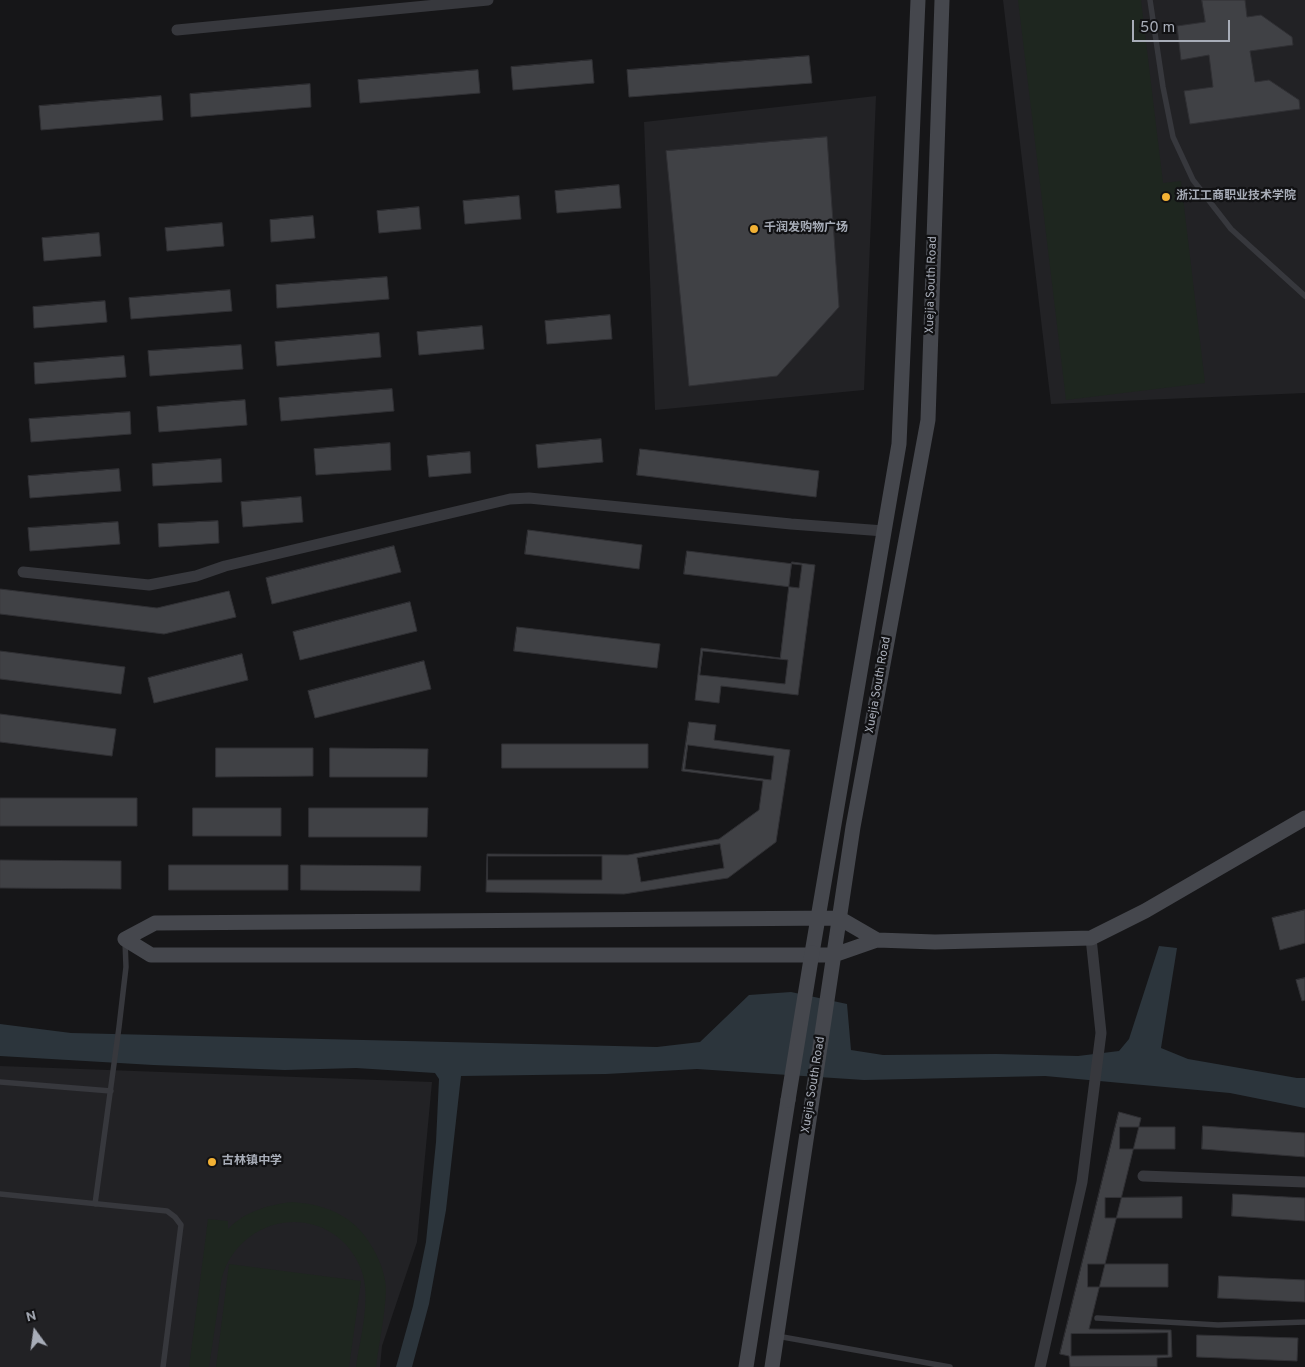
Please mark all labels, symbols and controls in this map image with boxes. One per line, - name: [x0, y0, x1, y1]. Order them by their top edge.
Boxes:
- scale bar: [1135, 10, 1232, 42]
- text: 50 m: [1140, 19, 1175, 38]
- place label: 浙江工商职业技术学院: [1176, 190, 1296, 204]
- marker: 浙江工商职业技术学院: [1160, 191, 1172, 203]
- place label: 千润发购物广场: [764, 222, 848, 236]
- marker: 千润发购物广场: [748, 223, 760, 235]
- street label: Xuejia South Road: [923, 236, 941, 334]
- street label: Xuejia South Road: [863, 636, 895, 734]
- street label: Xuejia South Road: [799, 1036, 829, 1134]
- place label: 古林镇中学: [222, 1155, 282, 1169]
- marker: 古林镇中学: [206, 1156, 218, 1168]
- north arrow: [10, 1307, 60, 1357]
- text: N: [24, 1307, 38, 1326]

